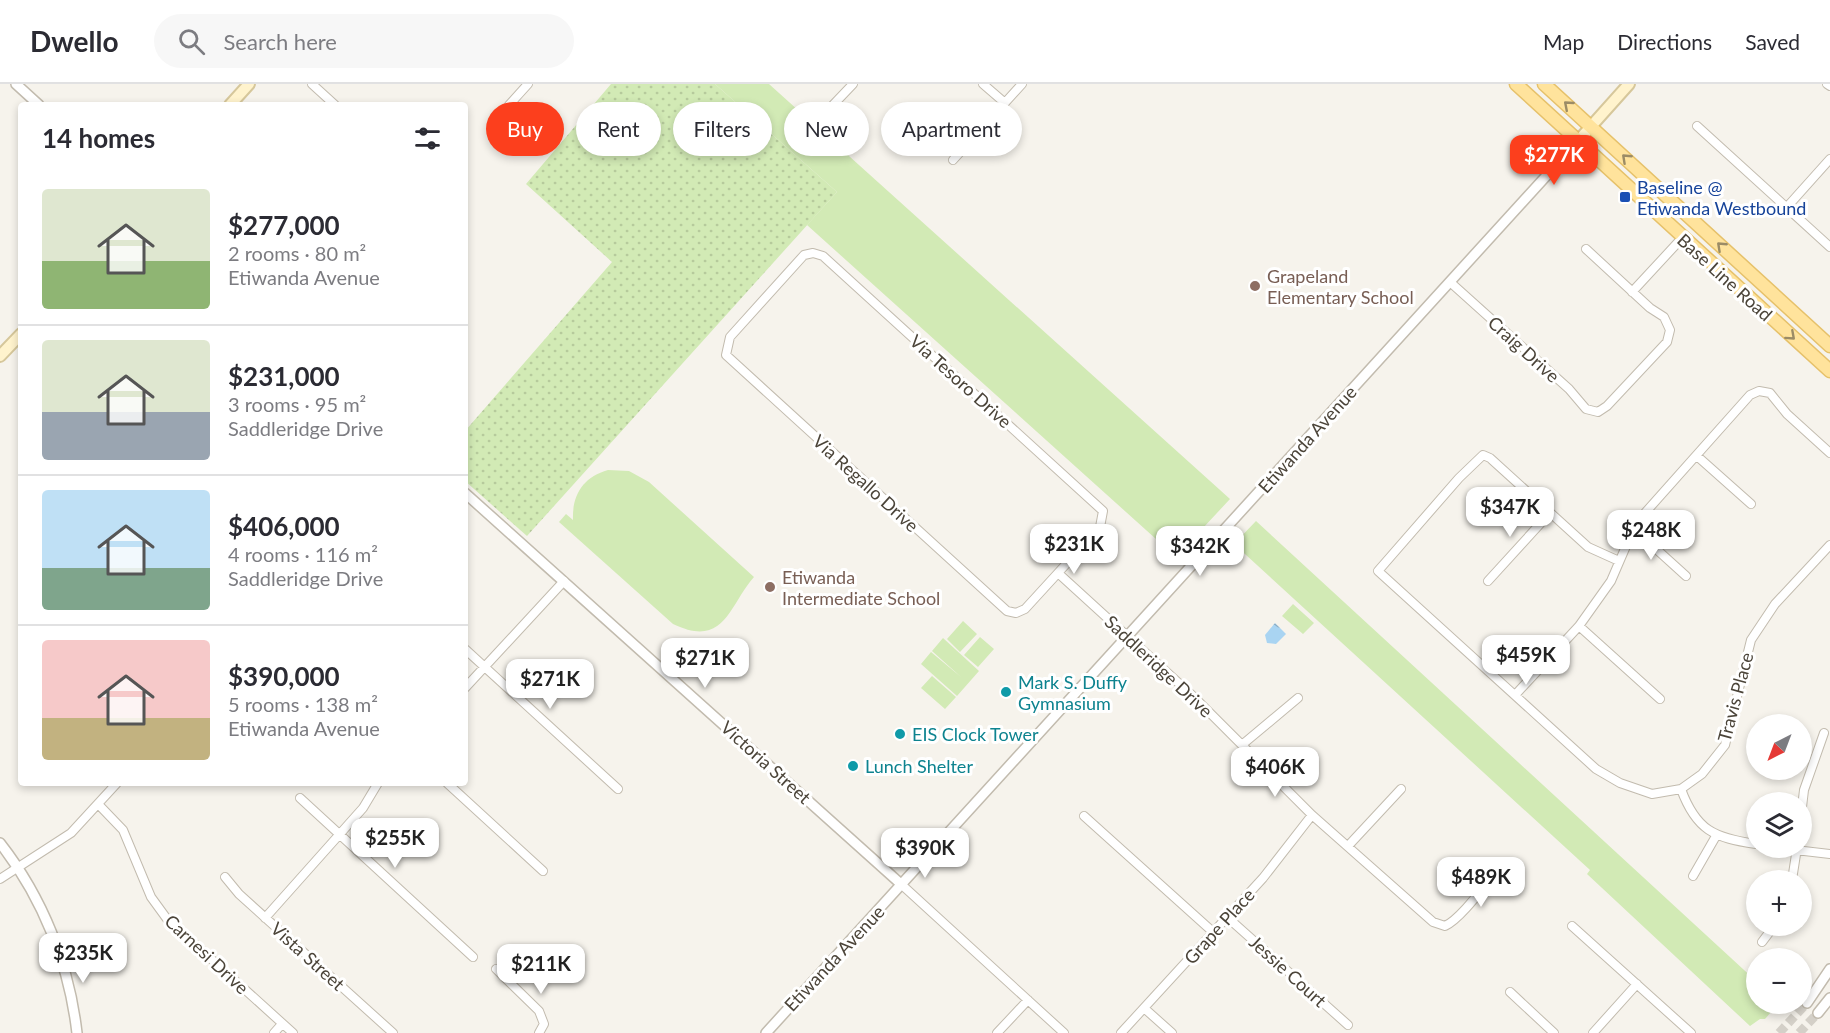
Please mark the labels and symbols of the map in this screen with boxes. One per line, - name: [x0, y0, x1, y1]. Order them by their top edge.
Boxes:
- one-way arrow: [1564, 101, 1574, 112]
- pin: $277K: [1512, 135, 1596, 186]
- one-way arrow: [1623, 154, 1633, 165]
- place label: Baseline @ Etiwanda Westbound: [1637, 176, 1806, 219]
- marker: Baseline @ Etiwanda Westbound: [1618, 190, 1632, 204]
- street label: Base Line Road: [1673, 229, 1777, 325]
- one-way arrow: [1717, 242, 1728, 253]
- place label: Grapeland Elementary School: [1267, 265, 1414, 308]
- marker: Grapeland Elementary School: [1248, 279, 1262, 293]
- street label: Craig Drive: [1484, 311, 1564, 387]
- one-way arrow: [1784, 329, 1795, 340]
- street label: Via Tesoro Drive: [906, 330, 1016, 432]
- street label: Etiwanda Avenue: [1253, 381, 1361, 497]
- street label: Via Regallo Drive: [809, 430, 923, 536]
- pin: $347K: [1468, 487, 1552, 538]
- pin: $248K: [1609, 510, 1693, 561]
- pin: $231K: [1032, 524, 1116, 575]
- pin: $342K: [1158, 526, 1242, 577]
- place label: Etiwanda Intermediate School: [782, 566, 940, 609]
- marker: Etiwanda Intermediate School: [763, 580, 777, 594]
- street label: Saddleridge Drive: [1100, 610, 1218, 722]
- pin: $459K: [1484, 635, 1568, 686]
- pin: $271K: [663, 638, 747, 689]
- street label: Travis Place: [1713, 650, 1757, 744]
- pin: $271K: [508, 659, 592, 710]
- place label: Mark S. Duffy Gymnasium: [1018, 671, 1128, 714]
- marker: Mark S. Duffy Gymnasium: [999, 685, 1013, 699]
- north arrow: [1746, 714, 1812, 780]
- street label: Victoria Street: [716, 716, 816, 809]
- place label: EIS Clock Tower: [912, 723, 1039, 745]
- marker: EIS Clock Tower: [893, 727, 907, 741]
- pin: $406K: [1233, 747, 1317, 798]
- place label: Lunch Shelter: [865, 755, 973, 777]
- marker: Lunch Shelter: [846, 759, 860, 773]
- pin: $255K: [353, 818, 437, 869]
- pin: $390K: [883, 828, 967, 879]
- pin: $489K: [1439, 857, 1523, 908]
- street label: Grape Place: [1179, 884, 1259, 968]
- street label: Etiwanda Avenue: [779, 900, 889, 1016]
- street label: Carnesi Drive: [160, 910, 254, 998]
- street label: Vista Street: [267, 917, 350, 995]
- street label: Jessie Court: [1245, 931, 1331, 1012]
- pin: $235K: [41, 933, 125, 984]
- pin: $211K: [499, 944, 583, 995]

